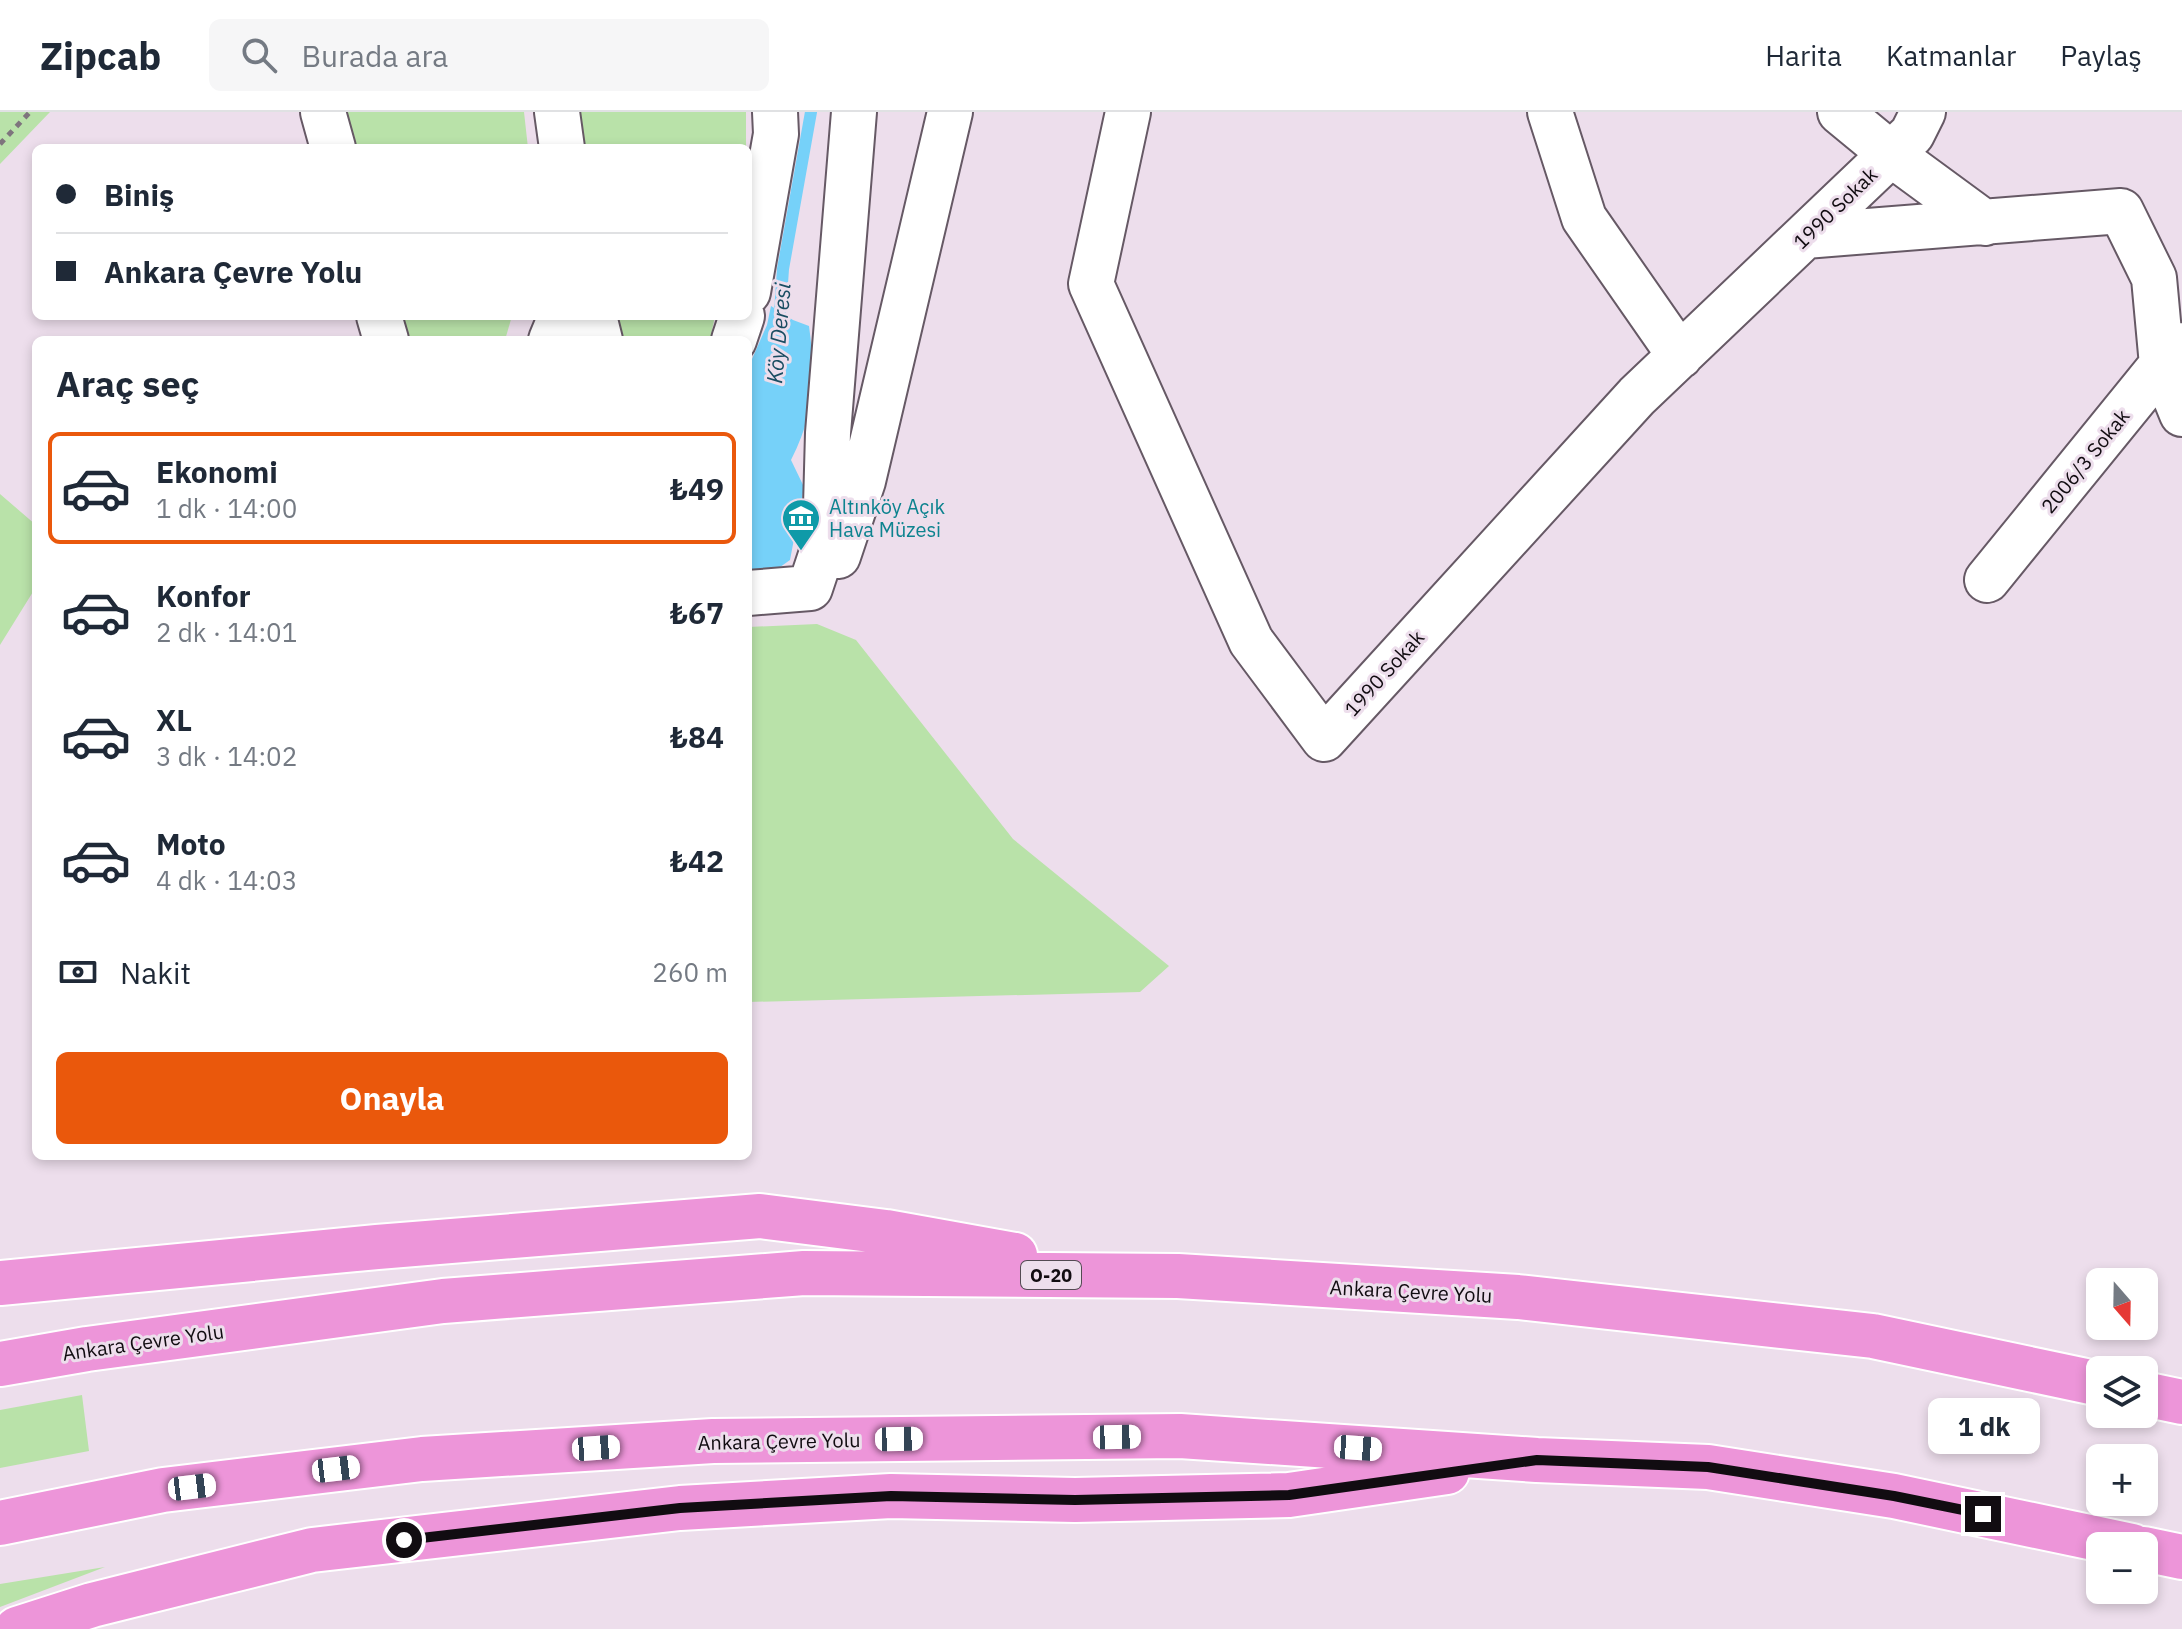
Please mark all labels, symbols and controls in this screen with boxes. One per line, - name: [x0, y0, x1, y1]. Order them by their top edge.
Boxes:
- search box: [209, 19, 769, 91]
- text: Zipcab: [40, 31, 161, 80]
- icon: search: [237, 33, 281, 77]
- text: Burada ara: [301, 36, 448, 75]
- text: Harita: [1765, 37, 1842, 74]
- text: Katmanlar: [1886, 37, 2016, 74]
- text: Paylaş: [2060, 37, 2142, 74]
- street label: 1990 Sokak: [1787, 161, 1883, 255]
- text: Biniş: [104, 175, 174, 214]
- text: Ankara Çevre Yolu: [104, 252, 362, 291]
- water label: Köy Deresi: [759, 281, 797, 385]
- text: Araç seç: [56, 360, 199, 407]
- street label: 2006/3 Sokak: [2035, 403, 2136, 519]
- icon: car: [60, 452, 132, 524]
- text: Ekonomi: [156, 452, 278, 491]
- text: ₺49: [670, 469, 724, 508]
- text: 1 dk · 14:00: [156, 491, 297, 525]
- place label: Altınköy Açık Hava Müzesi: [829, 493, 945, 543]
- museum icon: Altınköy Açık Hava Müzesi: [780, 497, 822, 552]
- icon: car: [60, 576, 132, 648]
- text: Konfor: [156, 576, 251, 615]
- text: ₺67: [670, 593, 724, 632]
- text: 2 dk · 14:01: [156, 615, 297, 649]
- street label: 1990 Sokak: [1338, 624, 1430, 722]
- icon: car: [60, 700, 132, 772]
- text: XL: [156, 700, 192, 739]
- text: ₺84: [670, 717, 724, 756]
- text: 3 dk · 14:02: [156, 739, 297, 773]
- icon: car: [60, 824, 132, 896]
- text: Moto: [156, 824, 226, 863]
- text: ₺42: [670, 841, 724, 880]
- text: 4 dk · 14:03: [156, 863, 297, 897]
- icon: cash: [56, 950, 100, 994]
- text: Nakit: [120, 953, 191, 992]
- text: 260 m: [652, 955, 728, 989]
- button: Onayla: [56, 1052, 728, 1144]
- road number: O-20: [1021, 1261, 1081, 1289]
- north arrow: [2086, 1268, 2158, 1340]
- map controls: [2086, 1268, 2158, 1604]
- street label: Ankara Çevre Yolu: [1329, 1273, 1493, 1309]
- street label: Ankara Çevre Yolu: [60, 1317, 226, 1367]
- button: layers: [2086, 1356, 2158, 1428]
- callout: 1 dk: [1927, 1398, 2039, 1454]
- text: 1 dk: [1958, 1409, 2010, 1443]
- car: [1093, 1425, 1141, 1449]
- street label: Ankara Çevre Yolu: [697, 1426, 861, 1456]
- car: [875, 1427, 923, 1451]
- car: [571, 1434, 621, 1462]
- car: [1333, 1434, 1383, 1462]
- button: +: [2086, 1444, 2158, 1516]
- car: [311, 1454, 361, 1484]
- car: [167, 1472, 217, 1502]
- route end: [1965, 1496, 2001, 1532]
- route start: [386, 1522, 422, 1558]
- button: −: [2086, 1532, 2158, 1604]

